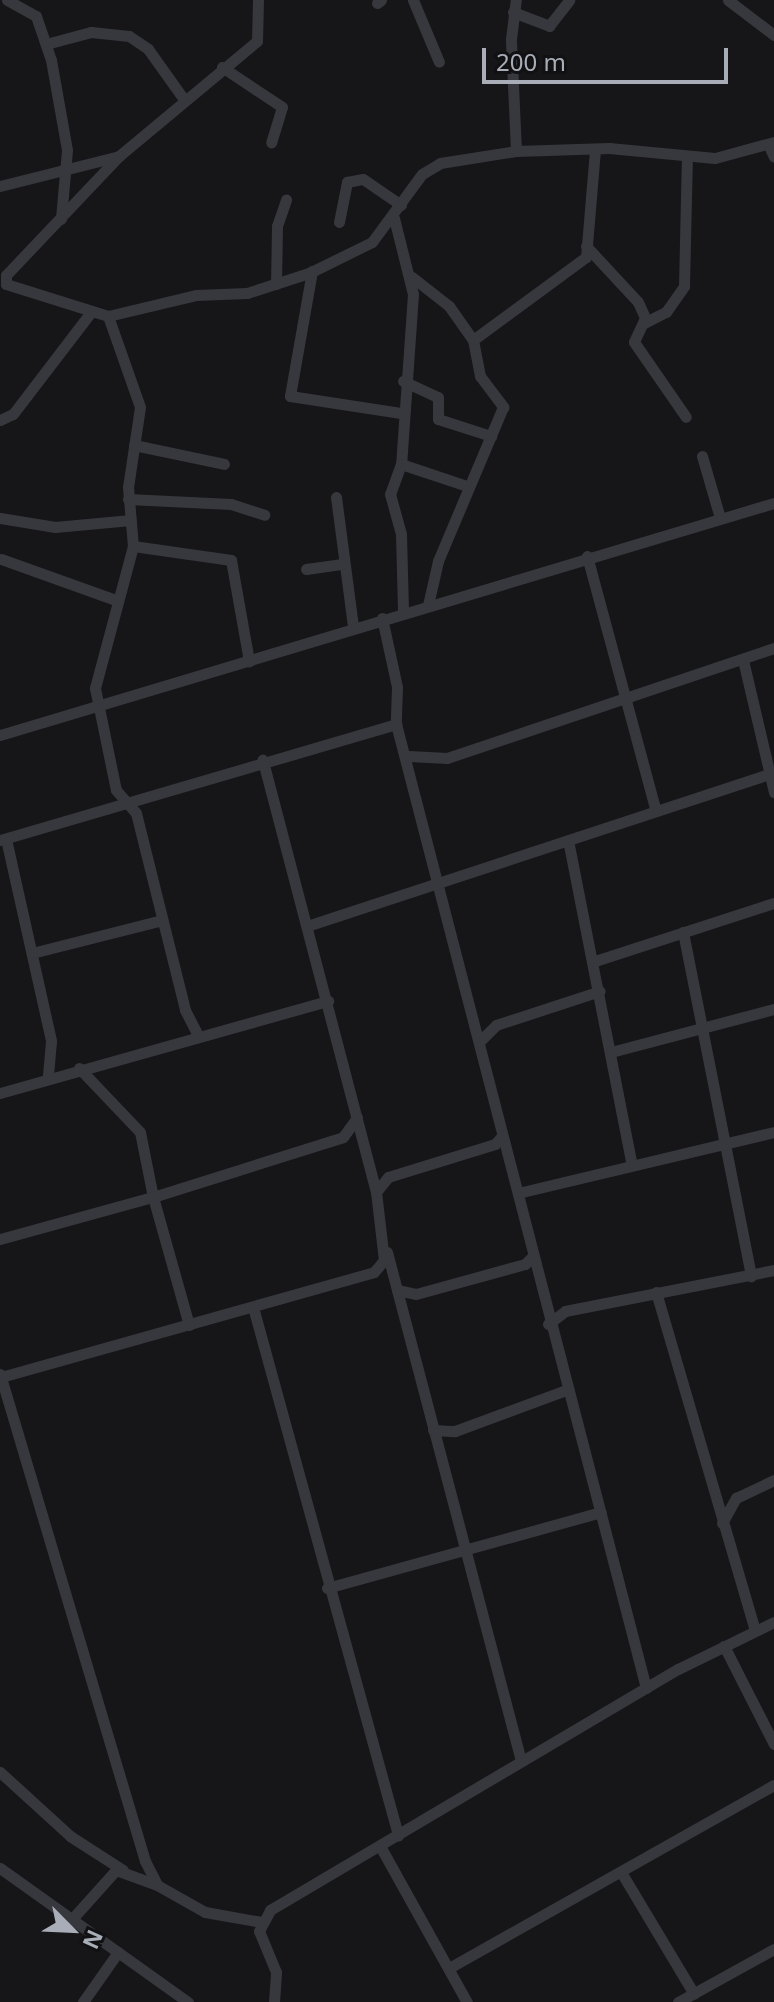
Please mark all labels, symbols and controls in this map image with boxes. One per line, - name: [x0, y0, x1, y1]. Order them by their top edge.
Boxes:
- scale bar: [486, 32, 732, 82]
- text: 200 m: [496, 45, 566, 78]
- north arrow: [32, 1890, 112, 1970]
- text: N: [77, 1925, 111, 1954]

